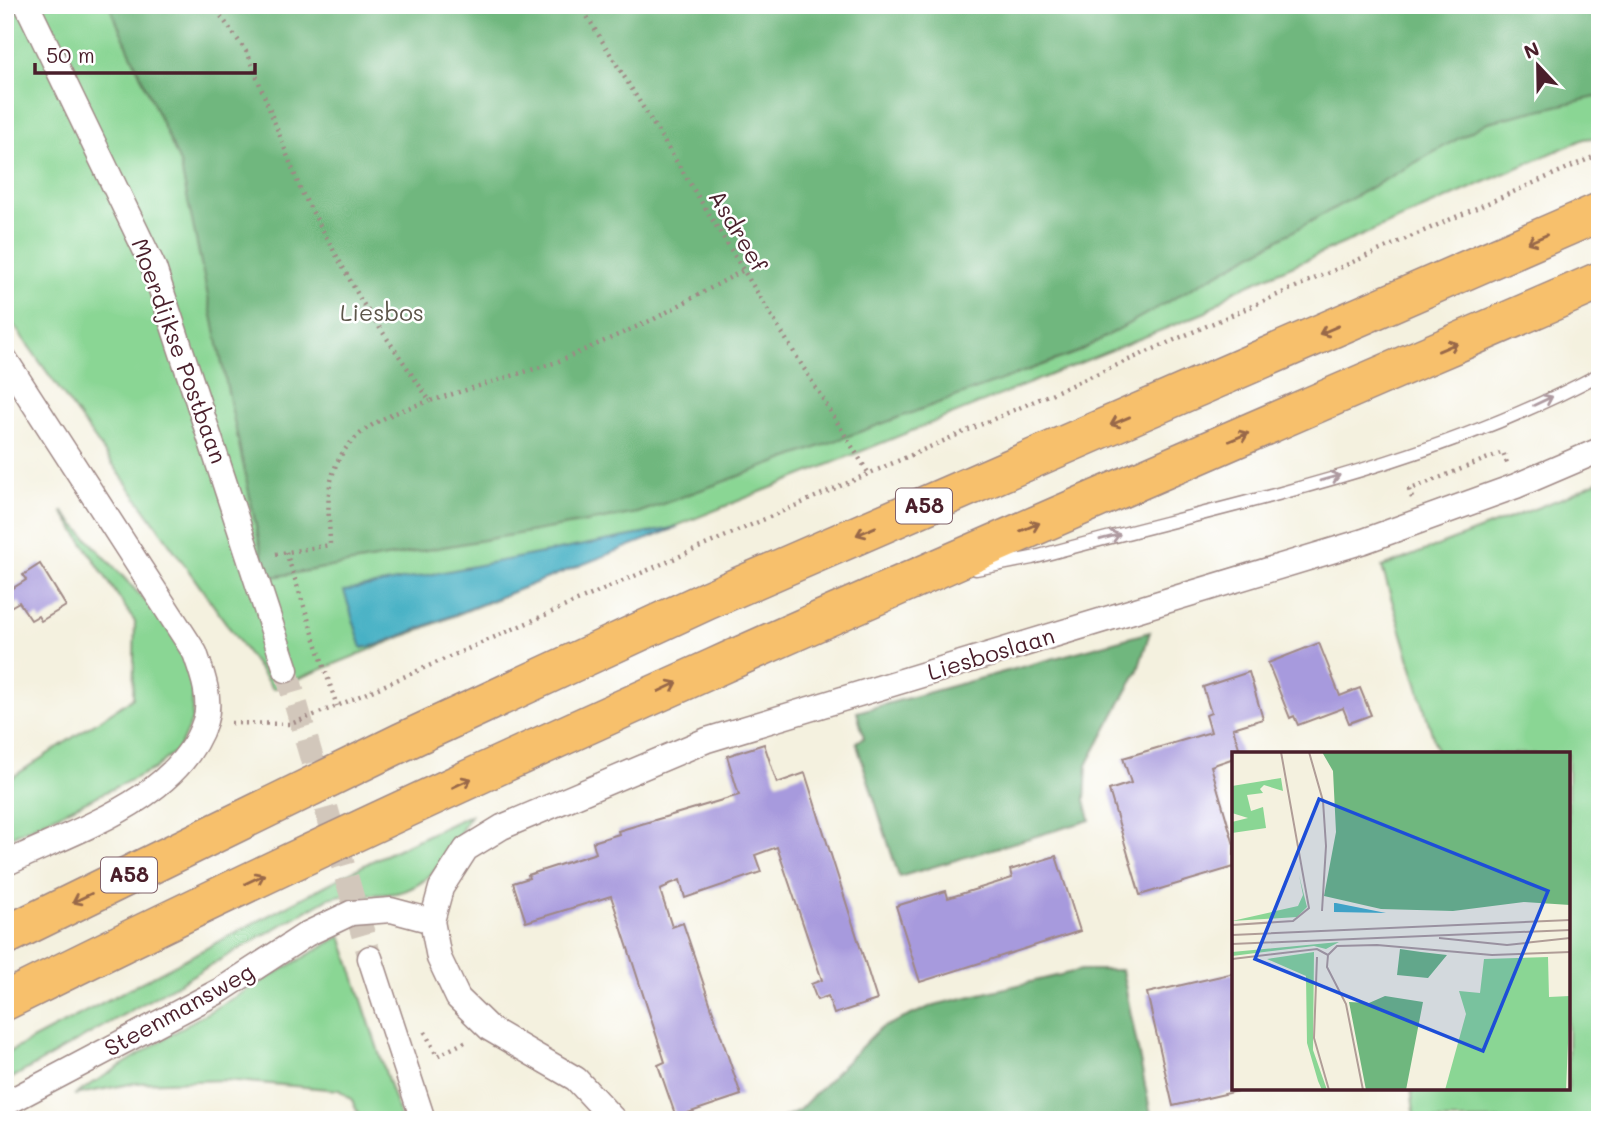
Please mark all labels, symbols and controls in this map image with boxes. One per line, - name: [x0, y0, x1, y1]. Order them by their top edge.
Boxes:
- scale bar: [35, 32, 256, 76]
- north arrow: [1504, 32, 1574, 102]
- text: N: [1520, 35, 1543, 64]
- text: 50 m: [46, 41, 95, 68]
- street label: Asdreef: [703, 184, 776, 278]
- street label: Moerdijkse Postbaan: [125, 234, 235, 467]
- one-way arrow: [1527, 234, 1548, 247]
- park label: Liesbos: [340, 297, 424, 327]
- one-way arrow: [1318, 324, 1340, 337]
- one-way arrow: [1436, 340, 1458, 353]
- one-way arrow: [1532, 394, 1553, 407]
- one-way arrow: [1110, 415, 1131, 428]
- one-way arrow: [1228, 430, 1249, 443]
- one-way arrow: [1318, 471, 1340, 484]
- road number: A58: [896, 489, 952, 524]
- one-way arrow: [1019, 520, 1040, 533]
- one-way arrow: [856, 525, 878, 538]
- one-way arrow: [1099, 529, 1121, 542]
- street label: Liesboslaan: [924, 620, 1058, 687]
- one-way arrow: [657, 680, 678, 693]
- inset map: [1232, 752, 1570, 1090]
- one-way arrow: [450, 776, 472, 789]
- road number: A58: [101, 858, 157, 892]
- one-way arrow: [244, 872, 265, 885]
- one-way arrow: [72, 891, 93, 905]
- street label: Steenmansweg: [99, 956, 259, 1063]

